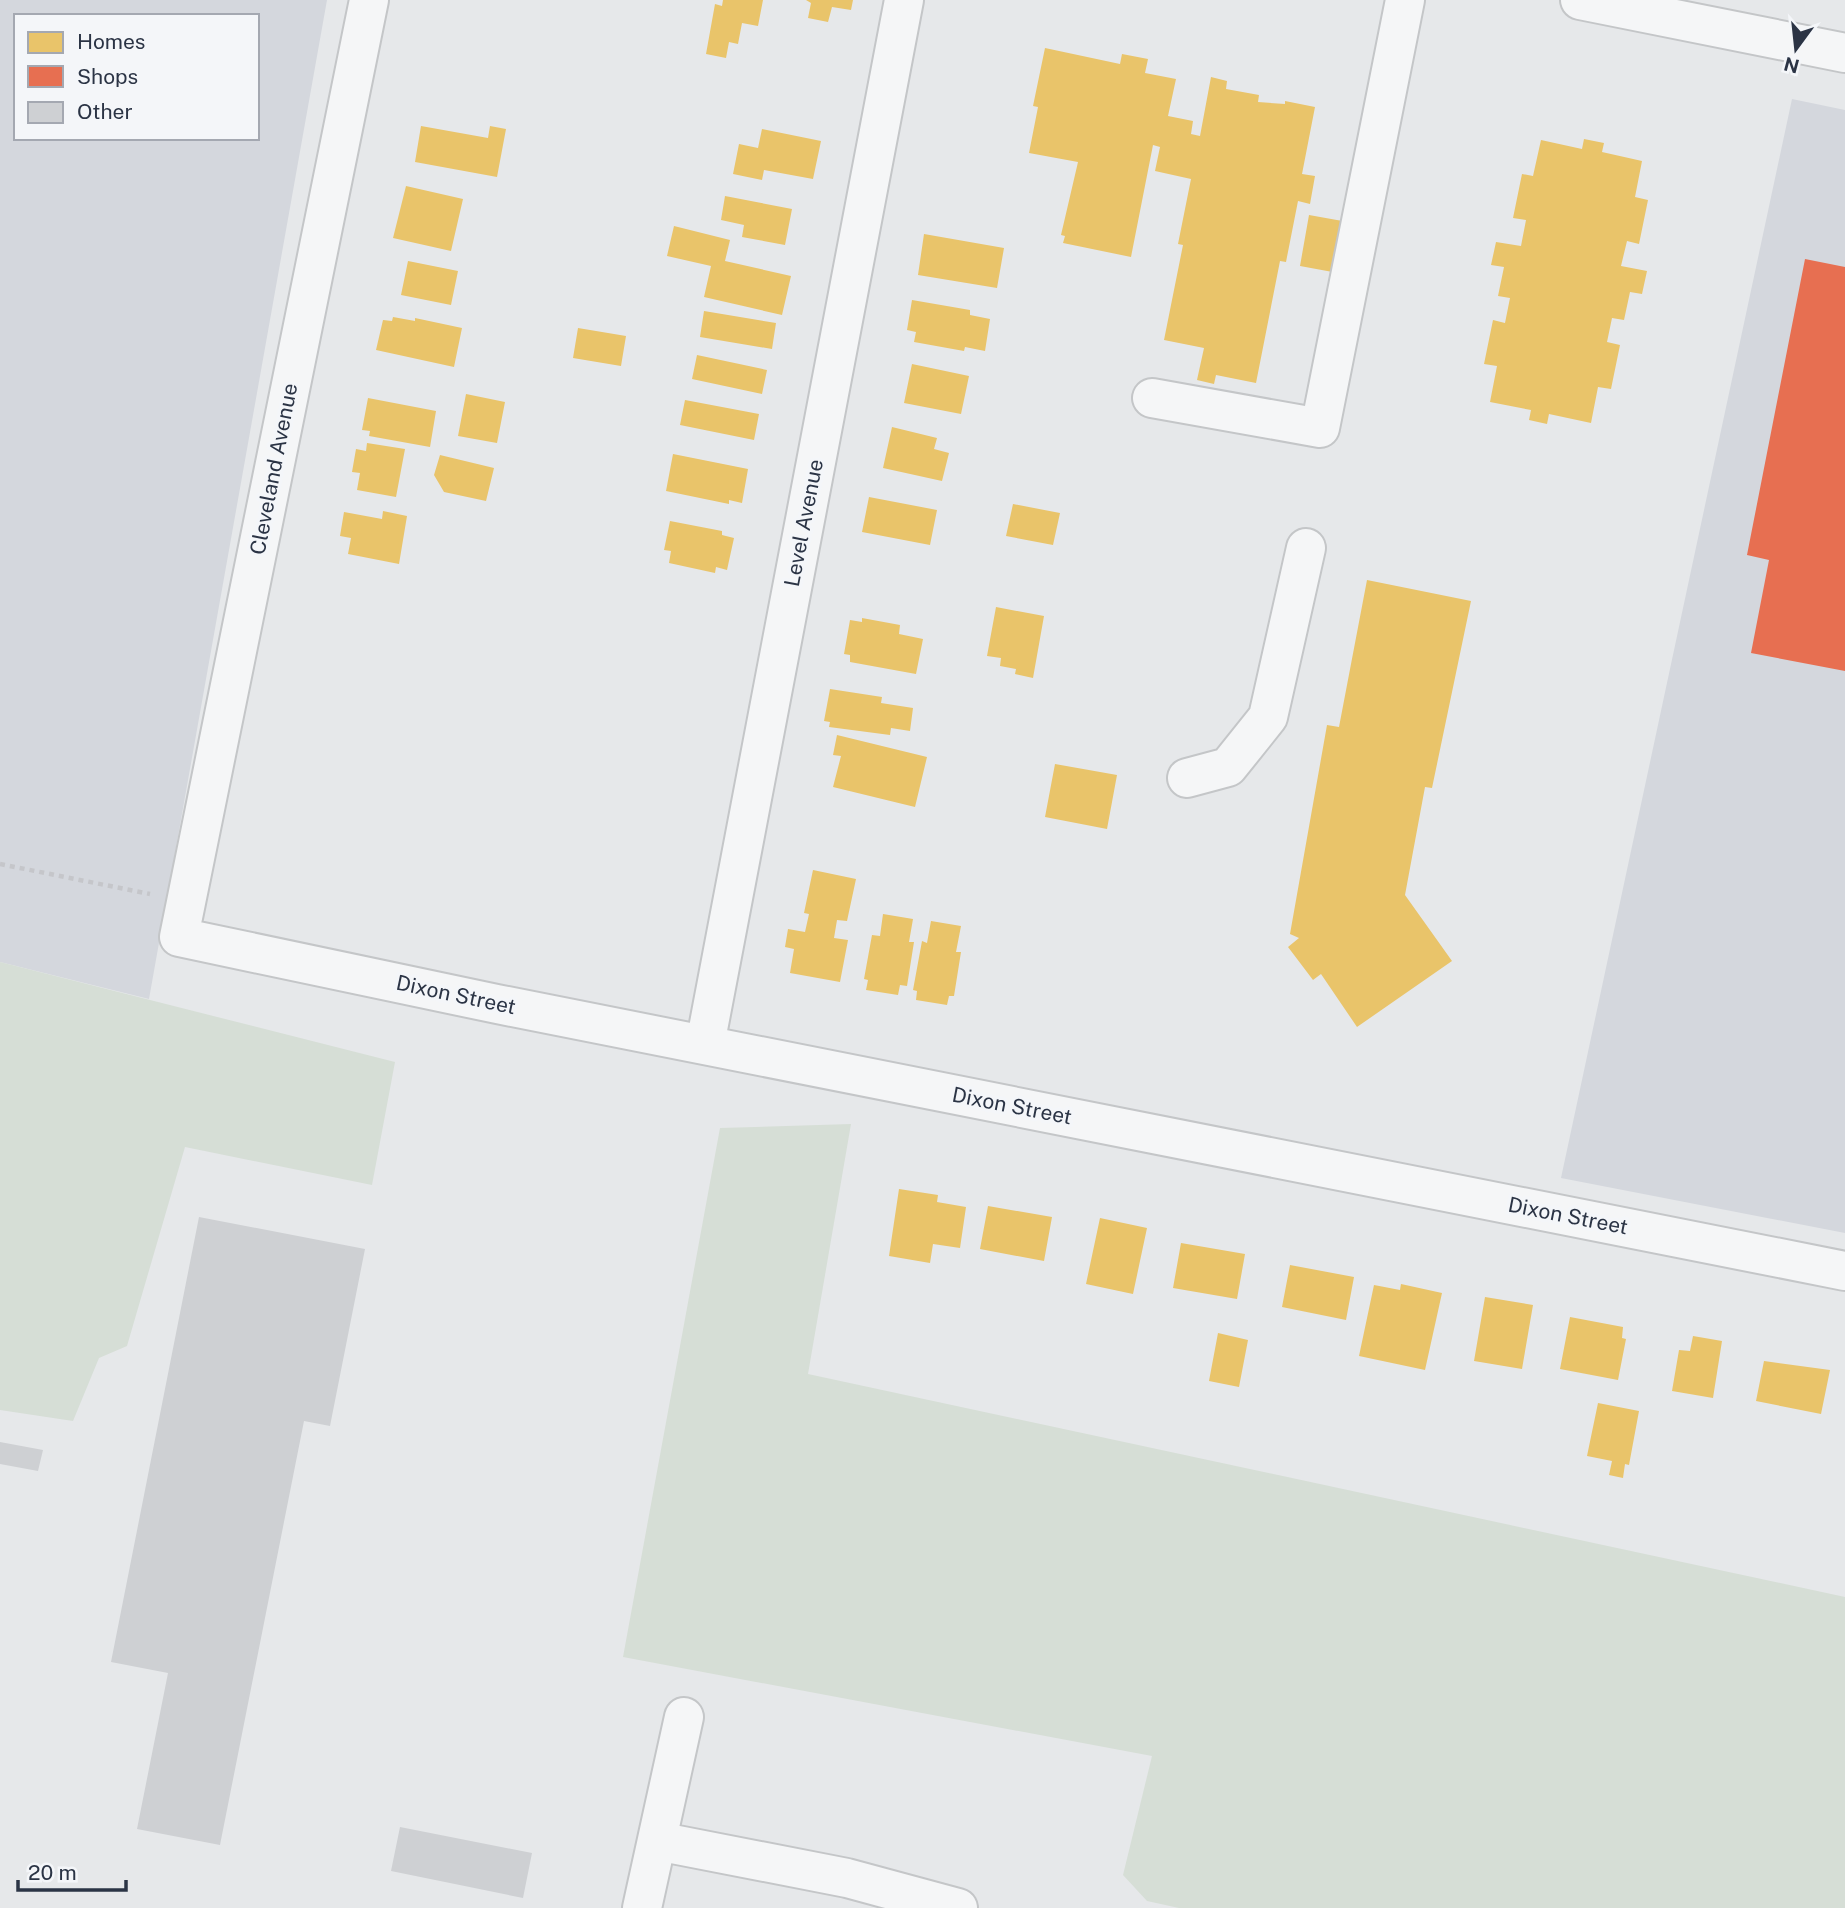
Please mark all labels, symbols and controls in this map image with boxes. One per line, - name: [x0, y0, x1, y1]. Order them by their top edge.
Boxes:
- legend: [14, 14, 259, 140]
- north arrow: [1761, 14, 1831, 84]
- text: Homes: [77, 29, 145, 54]
- text: N: [1782, 53, 1802, 78]
- text: Shops: [77, 64, 138, 89]
- text: Other: [77, 99, 133, 124]
- street label: Cleveland Avenue: [245, 381, 302, 557]
- street label: Level Avenue: [779, 457, 828, 589]
- street label: Dixon Street: [394, 970, 518, 1019]
- street label: Dixon Street: [950, 1082, 1074, 1129]
- street label: Dixon Street: [1506, 1192, 1630, 1239]
- scale bar: [18, 1848, 126, 1892]
- text: 20 m: [28, 1860, 77, 1885]

